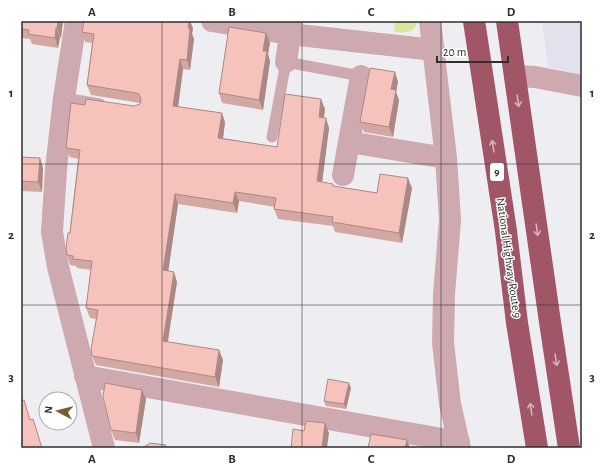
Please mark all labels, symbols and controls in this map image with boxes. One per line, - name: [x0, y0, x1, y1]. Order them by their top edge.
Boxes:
- text: A: [88, 6, 96, 19]
- text: B: [228, 6, 236, 19]
- text: C: [368, 6, 375, 19]
- text: D: [507, 6, 516, 19]
- scale bar: [437, 38, 508, 64]
- text: 20 m: [443, 46, 466, 58]
- text: 1: [9, 87, 13, 100]
- text: 1: [590, 87, 594, 100]
- one-way arrow: [514, 94, 522, 107]
- one-way arrow: [489, 139, 497, 152]
- road number: 9: [490, 163, 504, 181]
- street label: National Highway Route 9: [494, 197, 523, 319]
- one-way arrow: [533, 223, 541, 236]
- text: 2: [8, 229, 14, 242]
- text: 2: [589, 229, 595, 242]
- one-way arrow: [552, 353, 560, 366]
- text: 3: [8, 371, 14, 384]
- text: 3: [589, 371, 595, 384]
- north arrow: [38, 391, 78, 431]
- one-way arrow: [527, 403, 535, 416]
- text: N: [43, 405, 54, 414]
- text: A: [88, 453, 96, 466]
- text: B: [228, 453, 236, 466]
- text: C: [368, 453, 375, 466]
- text: D: [507, 453, 516, 466]

